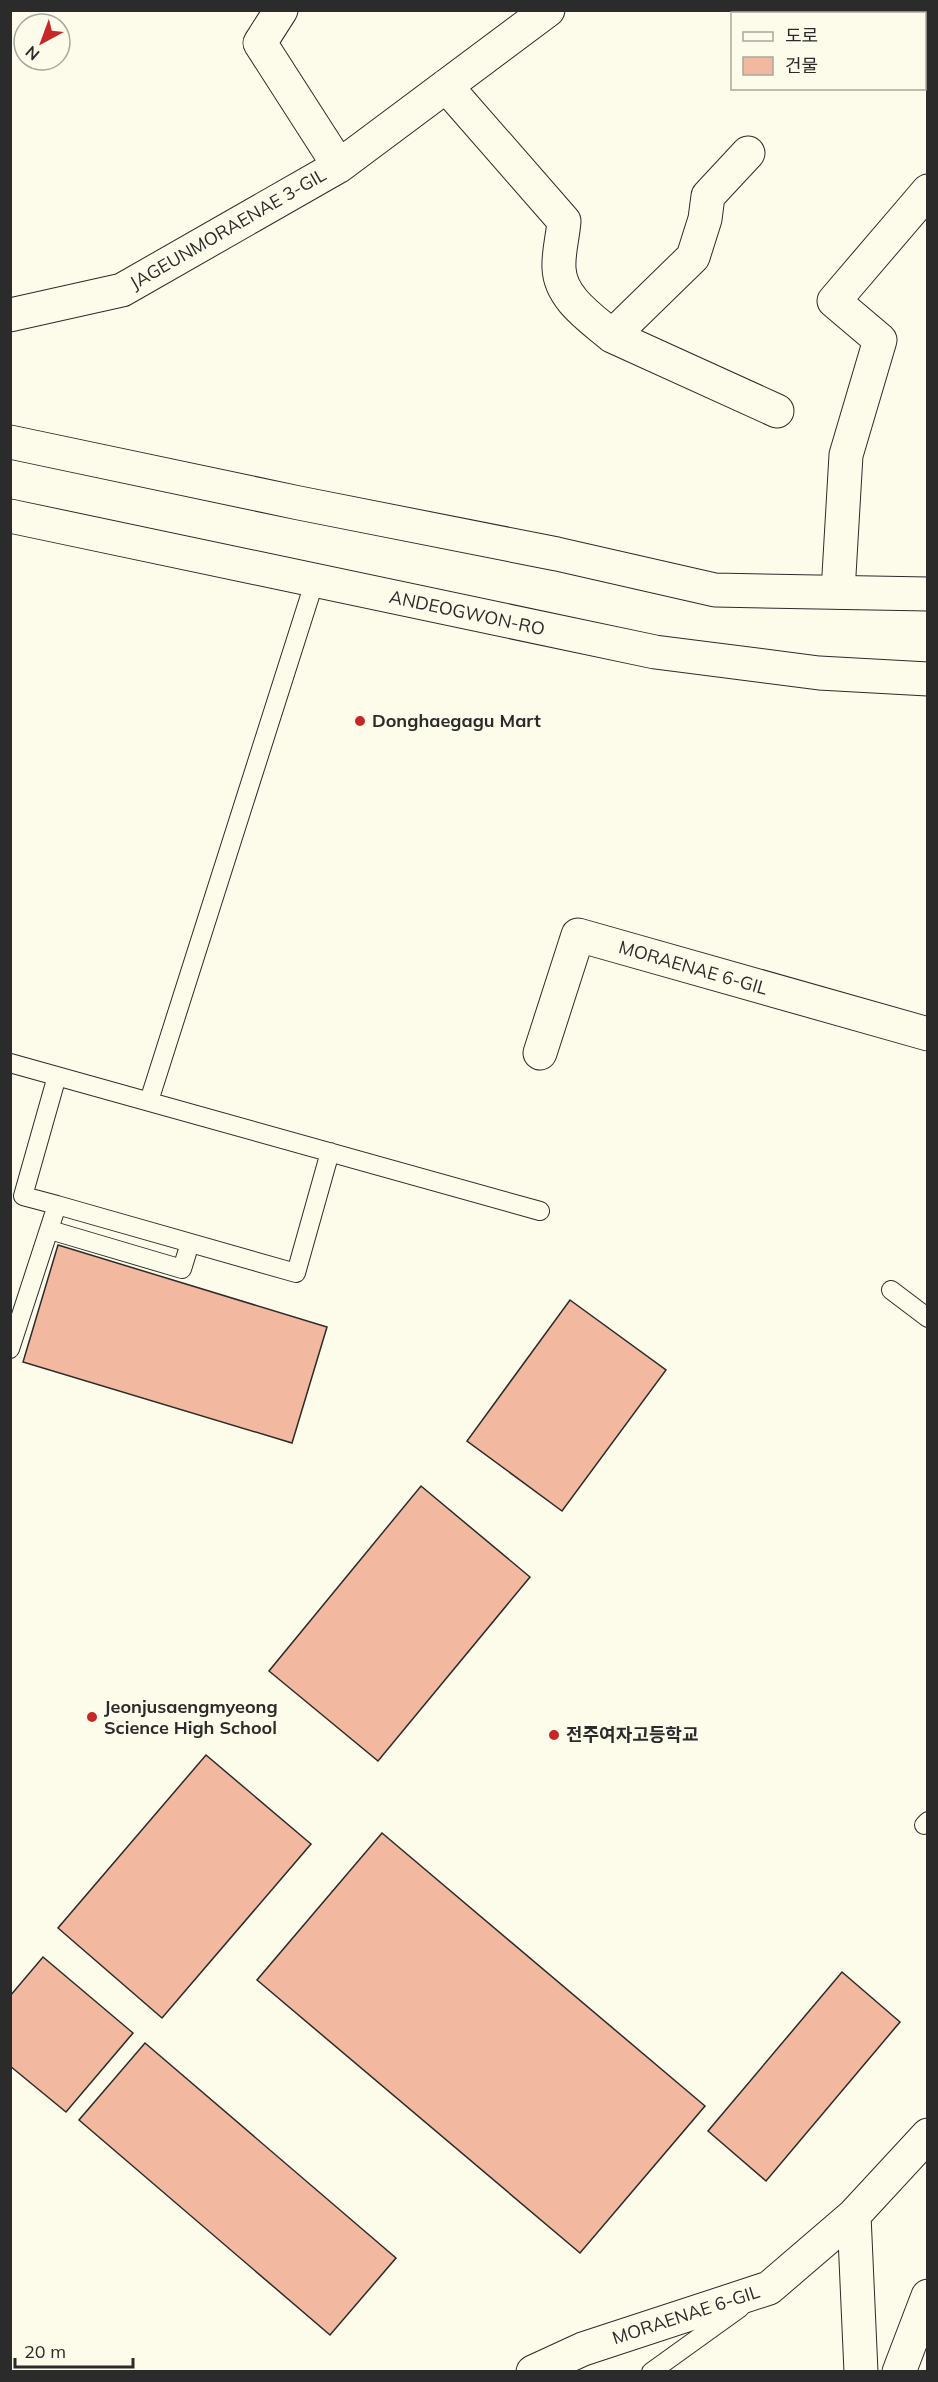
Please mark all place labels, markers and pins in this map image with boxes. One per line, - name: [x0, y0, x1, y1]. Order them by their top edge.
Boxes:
- place label: Donghaegagu Mart: [372, 709, 541, 732]
- marker: Donghaegagu Mart: [353, 714, 367, 728]
- place label: Jeonjusaengmyeong Science High School: [104, 1695, 278, 1739]
- marker: Jeonjusaengmyeong Science High School: [85, 1710, 99, 1724]
- place label: 전주여자고등학교: [566, 1723, 698, 1746]
- marker: 전주여자고등학교: [547, 1728, 561, 1742]

